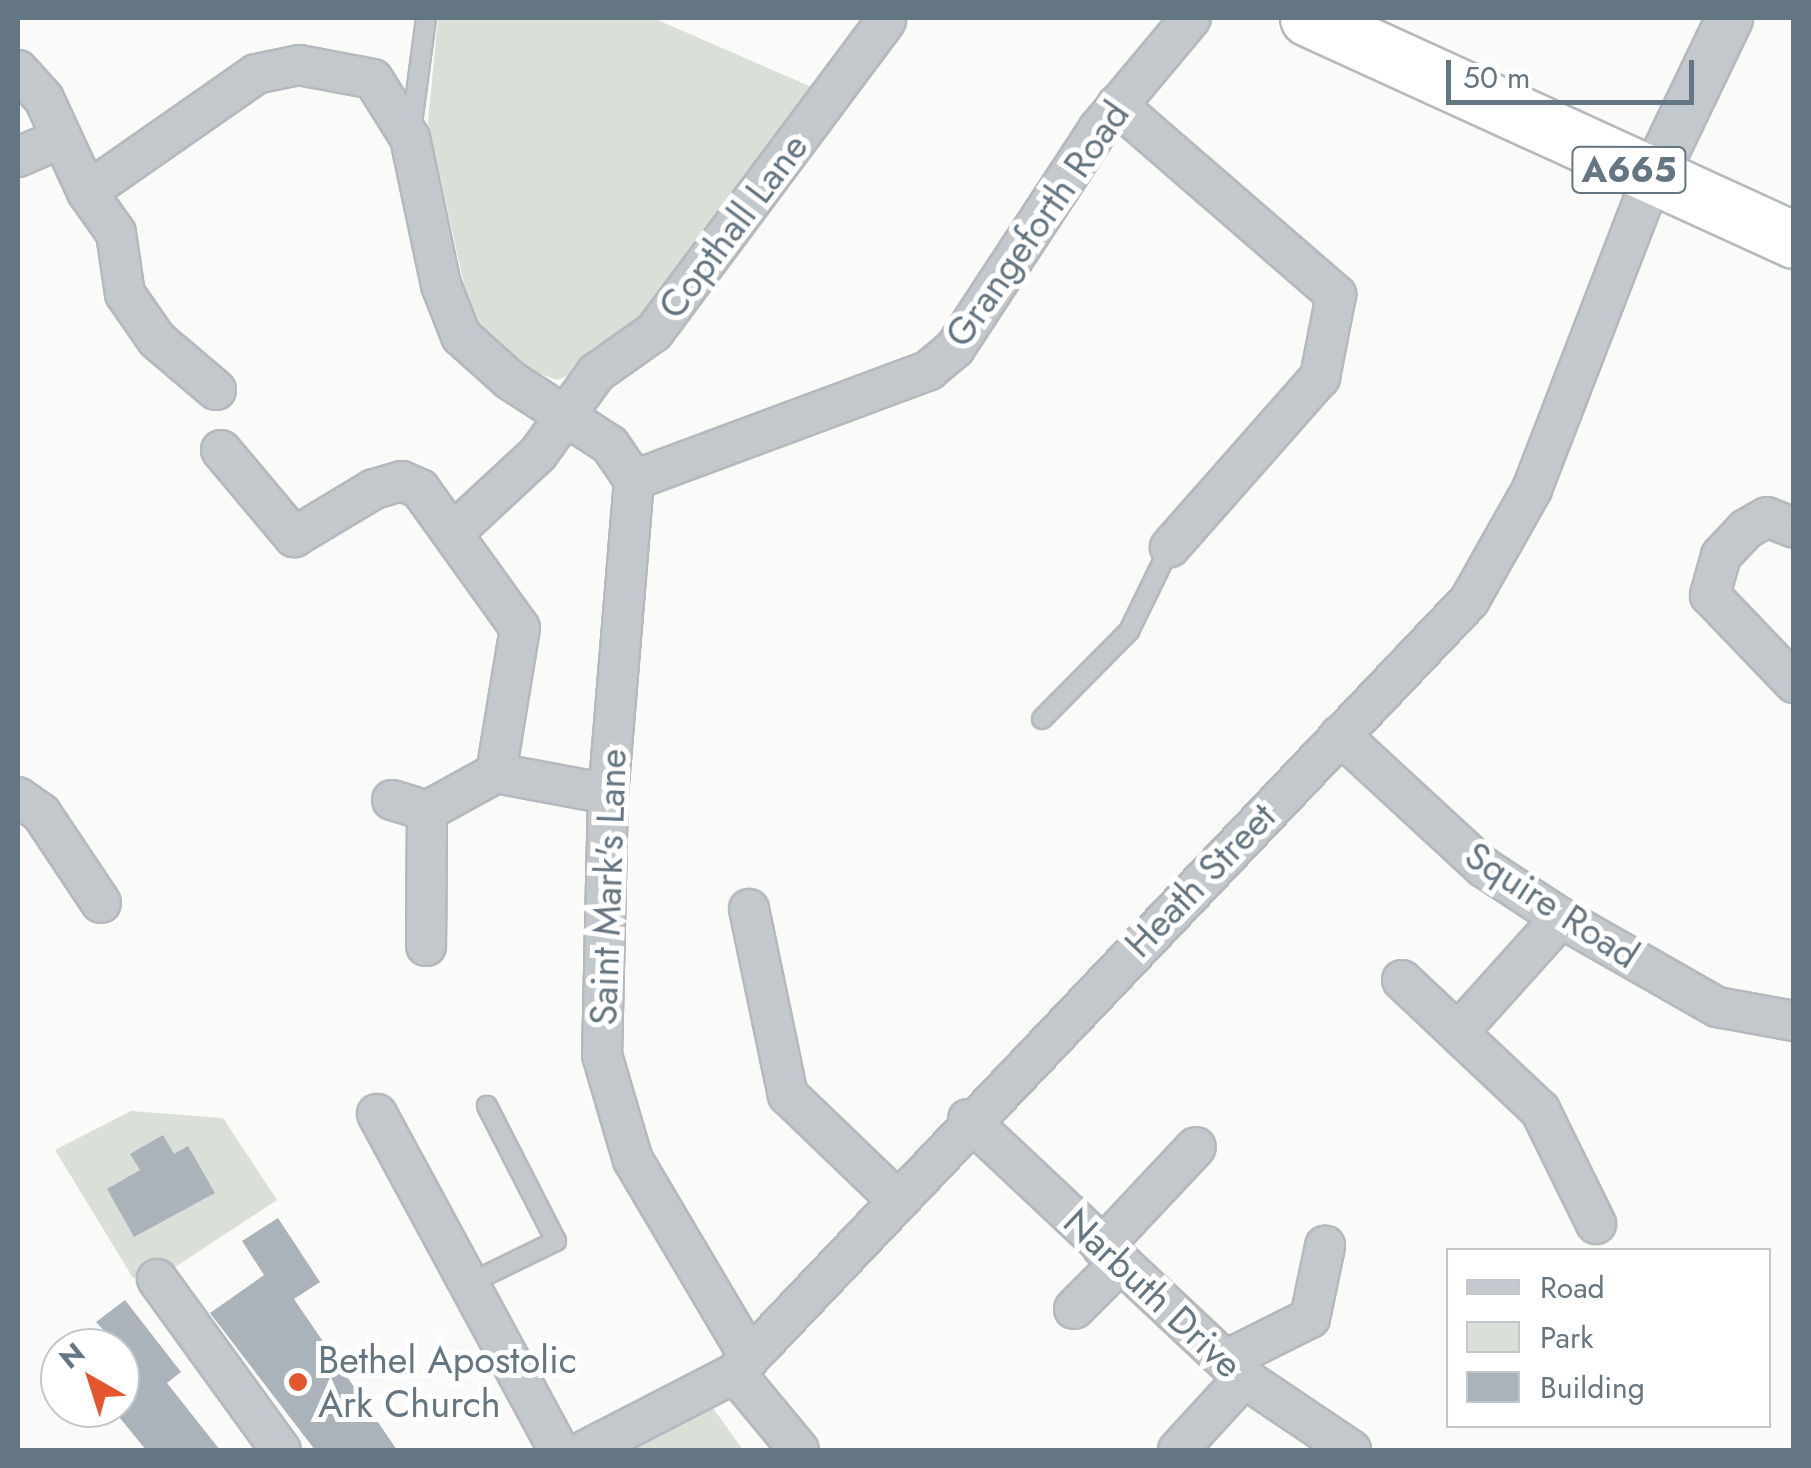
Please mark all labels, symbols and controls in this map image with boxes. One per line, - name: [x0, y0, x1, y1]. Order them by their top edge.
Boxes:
- scale bar: [1451, 40, 1698, 102]
- text: 50 m: [1463, 56, 1530, 99]
- street label: Grangeforth Road: [935, 93, 1139, 355]
- street label: Copthall Lane: [649, 125, 817, 327]
- road number: A665: [1569, 140, 1689, 200]
- street label: Saint Mark's Lane: [580, 748, 636, 1026]
- street label: Heath Street: [1115, 794, 1285, 966]
- street label: Squire Road: [1457, 832, 1647, 978]
- street label: Narbuth Drive: [1054, 1199, 1252, 1387]
- legend: [1446, 1248, 1771, 1428]
- text: Road: [1540, 1266, 1605, 1309]
- text: Park: [1540, 1316, 1593, 1359]
- north arrow: [40, 1328, 140, 1428]
- text: N: [51, 1333, 94, 1379]
- place label: Bethel Apostolic Ark Church: [318, 1337, 577, 1426]
- text: Building: [1540, 1366, 1645, 1409]
- marker: Bethel Apostolic Ark Church: [287, 1371, 309, 1393]

